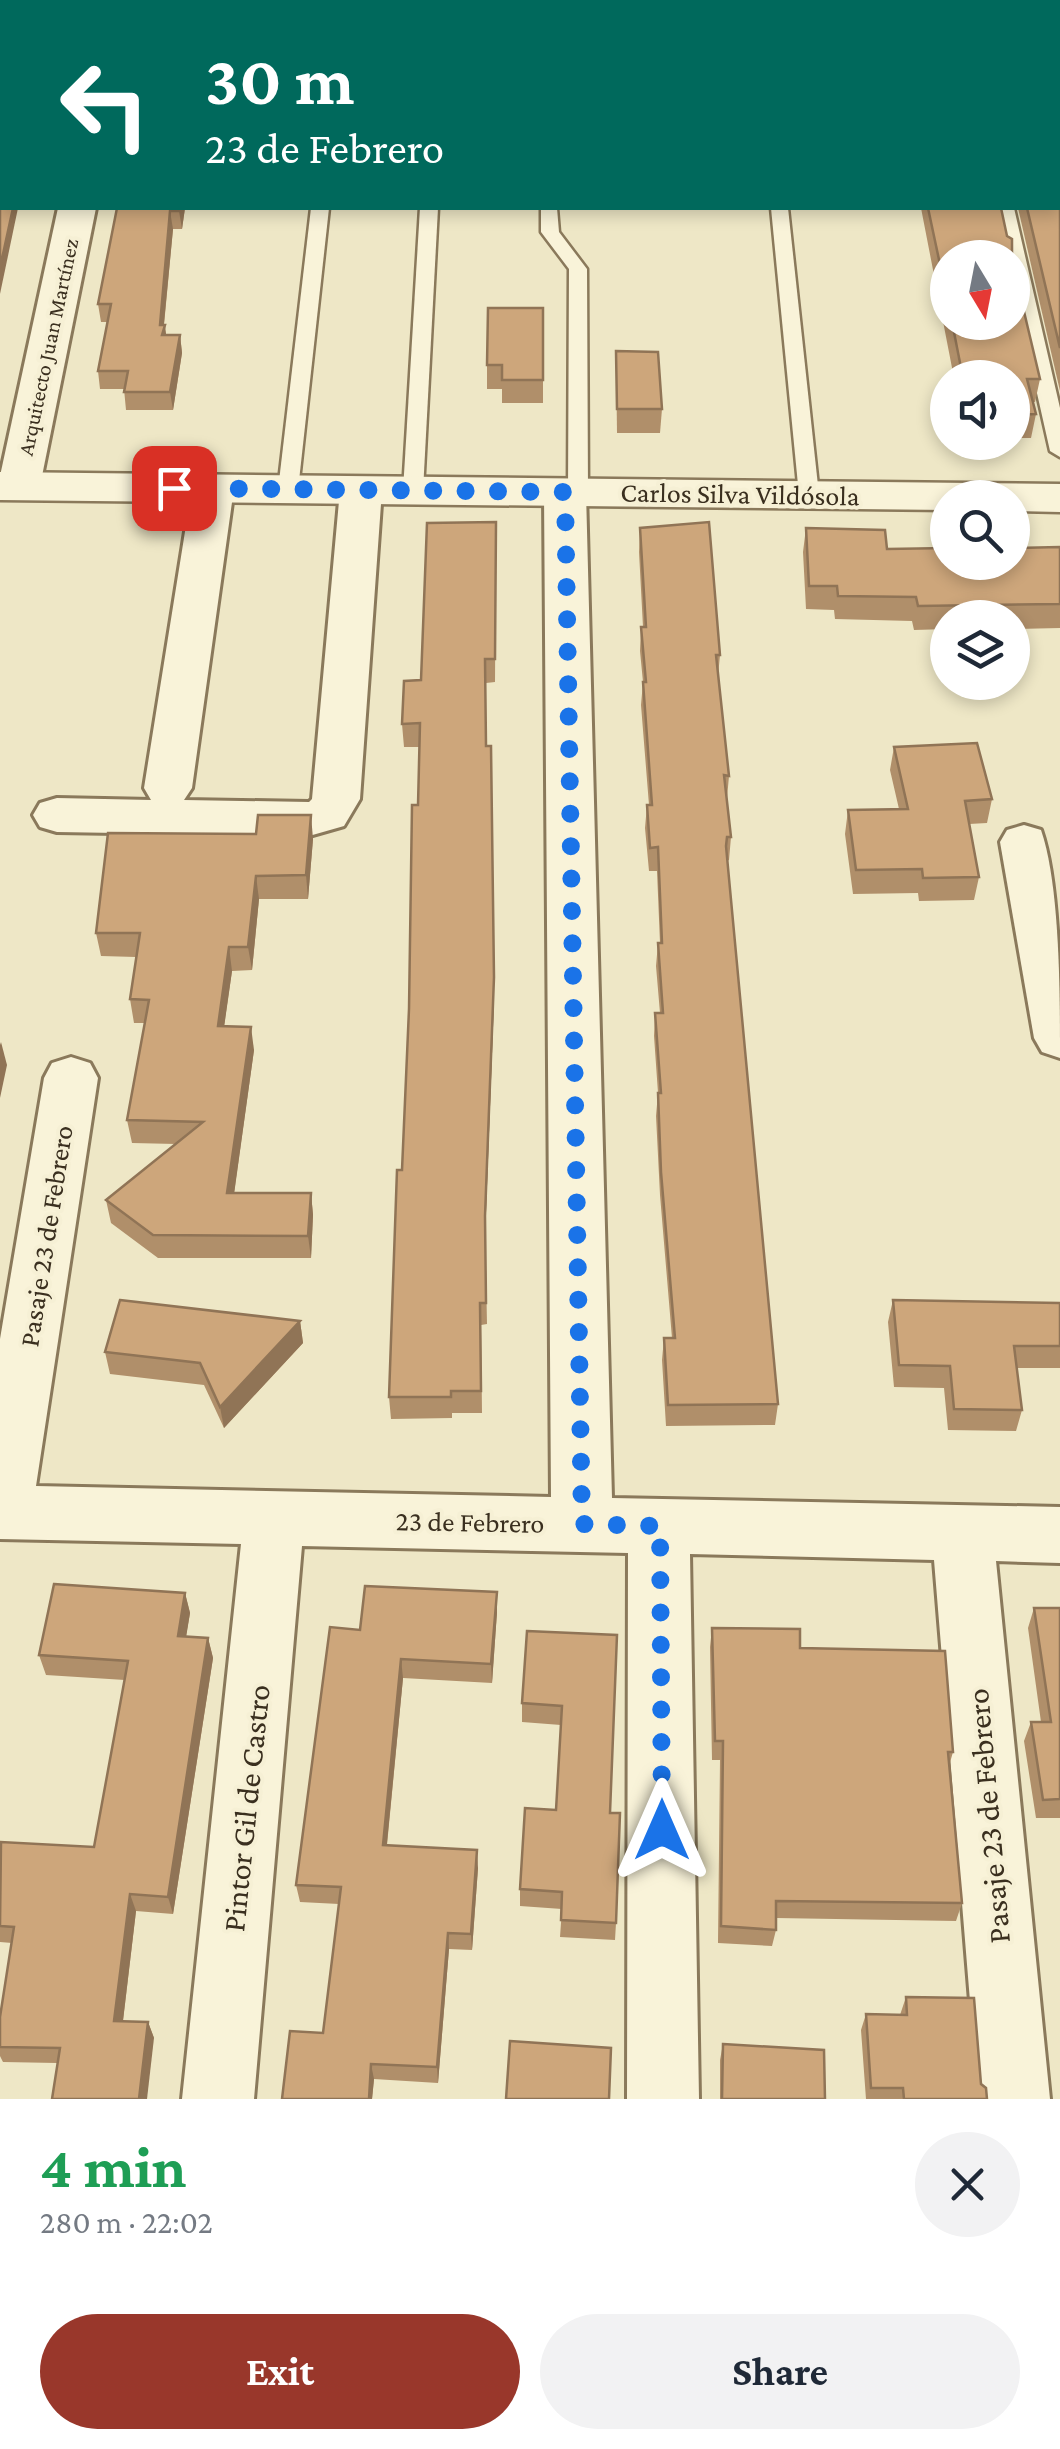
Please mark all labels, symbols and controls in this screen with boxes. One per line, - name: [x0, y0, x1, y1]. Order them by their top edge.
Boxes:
- icon: left: [40, 40, 170, 170]
- text: 30 m: [205, 41, 354, 119]
- text: 23 de Febrero: [205, 123, 444, 173]
- street label: Arquitecto Juan Martínez: [13, 236, 83, 458]
- north arrow: [930, 240, 1030, 340]
- map controls: [930, 240, 1030, 700]
- button: sound: [930, 360, 1030, 460]
- pin: [132, 446, 217, 531]
- icon: arrive: [147, 461, 202, 516]
- street label: Carlos Silva Vildósola: [620, 476, 860, 512]
- button: search: [930, 480, 1030, 580]
- button: layers: [930, 600, 1030, 700]
- street label: Pasaje 23 de Febrero: [13, 1123, 79, 1349]
- street label: 23 de Febrero: [395, 1505, 545, 1539]
- street label: Pintor Gil de Castro: [215, 1683, 277, 1933]
- street label: Pasaje 23 de Febrero: [959, 1687, 1017, 1945]
- position arrow: [610, 1778, 714, 1882]
- button: close: [915, 2132, 1020, 2237]
- text: 4 min: [40, 2133, 187, 2200]
- text: 280 m · 22:02: [40, 2204, 213, 2240]
- button: Exit: [40, 2314, 520, 2429]
- button: Share: [540, 2314, 1020, 2429]

